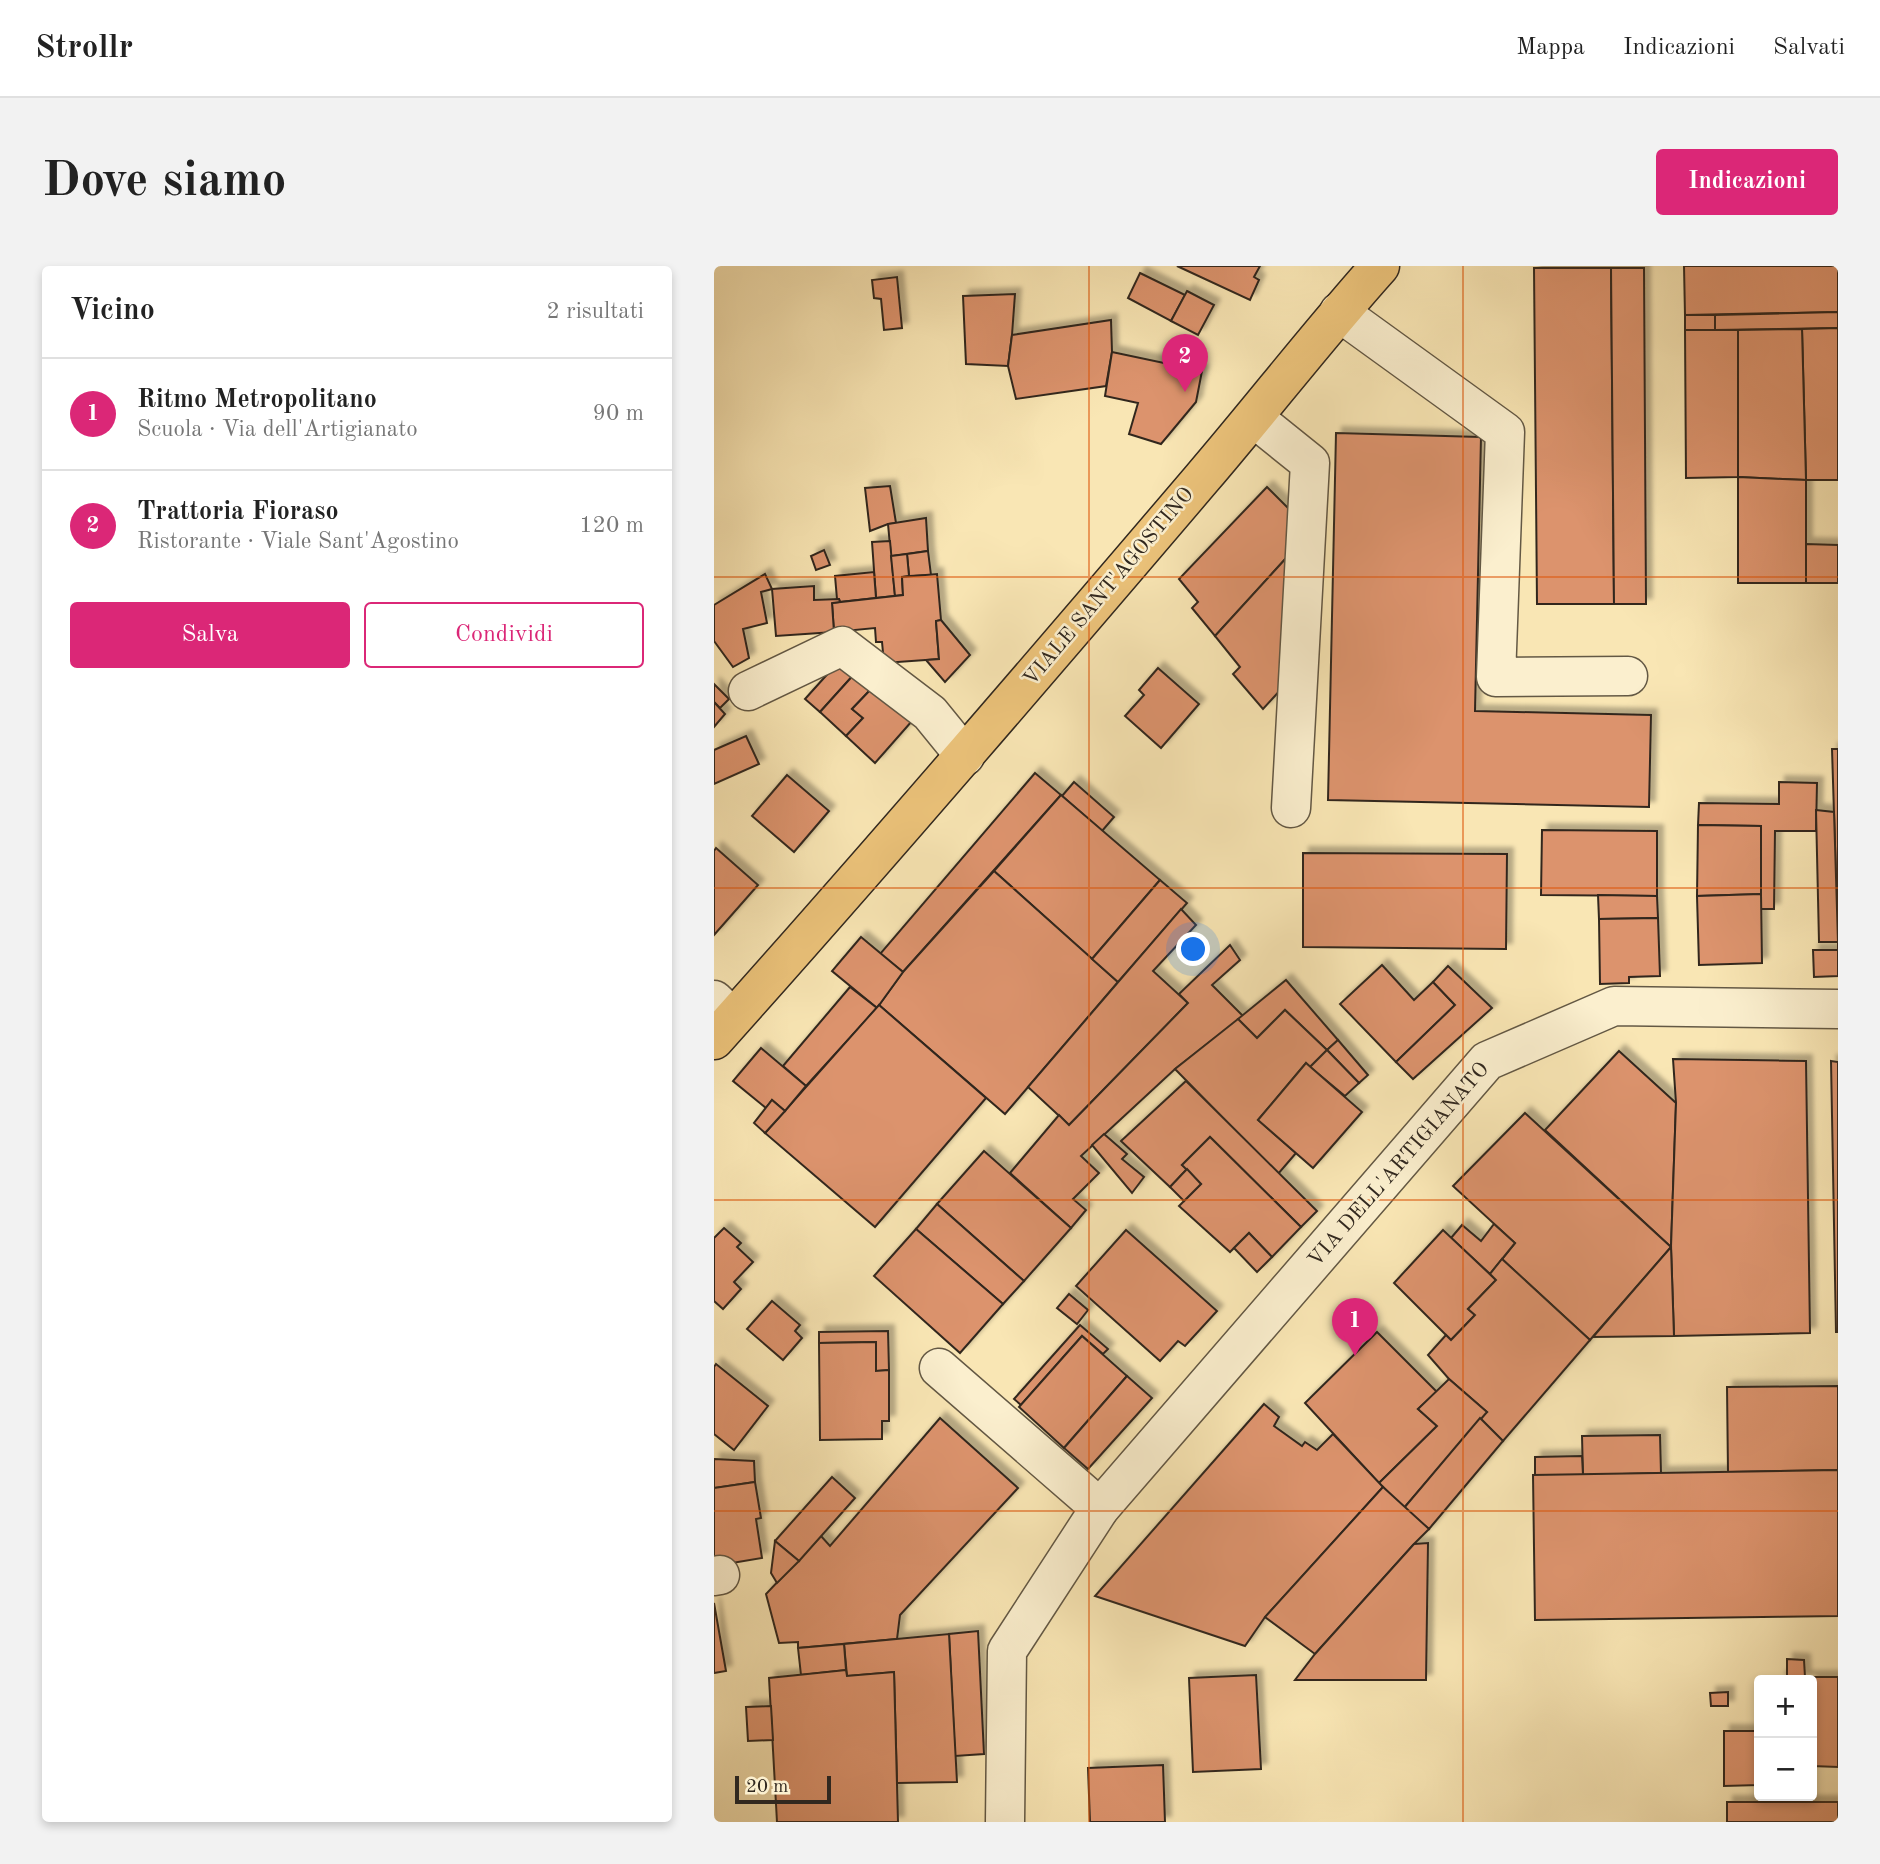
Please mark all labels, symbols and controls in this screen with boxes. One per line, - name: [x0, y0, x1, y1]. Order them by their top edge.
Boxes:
- text: Strollr: [35, 32, 133, 65]
- text: Mappa: [1516, 36, 1585, 60]
- text: Indicazioni: [1623, 36, 1735, 60]
- text: Salvati: [1773, 36, 1845, 60]
- button: Indicazioni: [1656, 149, 1838, 215]
- text: Dove siamo: [42, 158, 287, 207]
- text: Vicino: [70, 296, 155, 326]
- text: 2 risultati: [546, 300, 644, 323]
- pin: 2: [1162, 334, 1208, 392]
- text: Ritmo Metropolitano: [137, 387, 377, 413]
- text: 1: [86, 402, 100, 425]
- text: 90 m: [593, 402, 644, 425]
- text: Scuola · Via dell'Artigianato: [137, 418, 418, 441]
- street label: VIALE SANT'AGOSTINO: [1020, 484, 1198, 690]
- text: Trattoria Fioraso: [137, 499, 339, 525]
- text: 2: [86, 514, 100, 537]
- text: 120 m: [579, 514, 644, 537]
- text: Ristorante · Viale Sant'Agostino: [137, 530, 459, 553]
- button: Salva: [70, 602, 350, 668]
- button: Condividi: [364, 602, 644, 668]
- your location: [1176, 932, 1210, 966]
- street label: VIA DELL'ARTIGIANATO: [1305, 1059, 1493, 1271]
- pin: 1: [1332, 1298, 1378, 1356]
- map controls: [1754, 1675, 1817, 1801]
- button: +: [1754, 1675, 1817, 1738]
- button: −: [1754, 1738, 1817, 1801]
- scale bar: [735, 1773, 831, 1805]
- text: 20 m: [746, 1778, 788, 1797]

